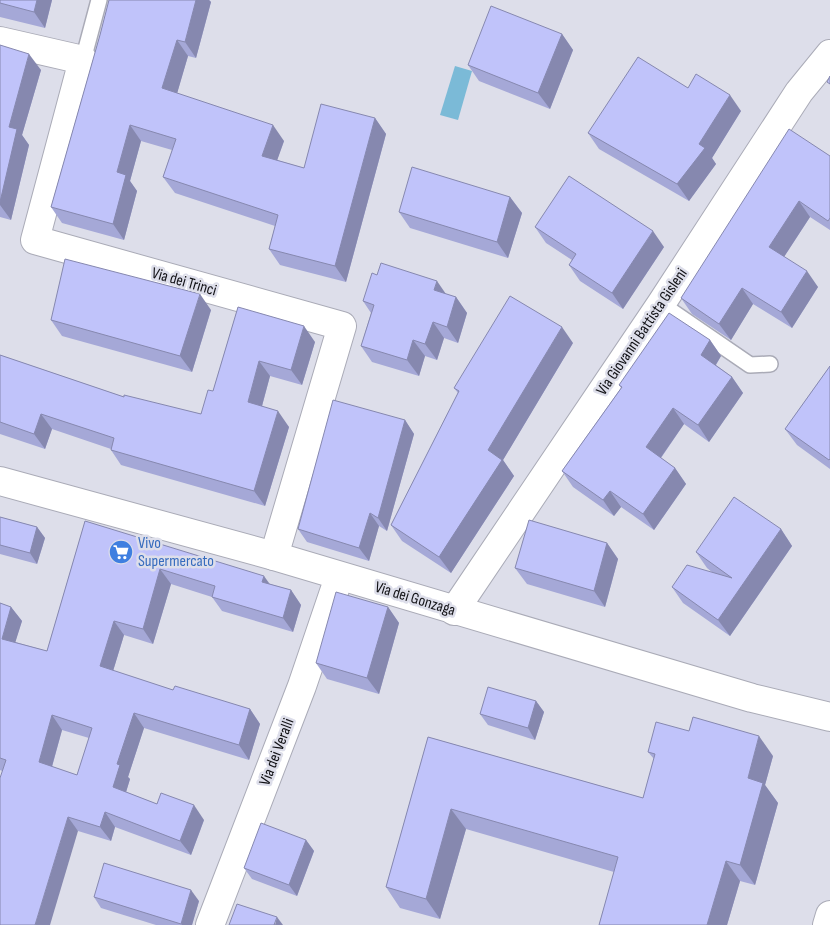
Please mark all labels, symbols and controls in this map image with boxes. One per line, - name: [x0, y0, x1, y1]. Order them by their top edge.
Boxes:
- street label: Via dei Trinci: [149, 264, 219, 300]
- street label: Via Giovanni Battista Gisleni: [592, 265, 692, 399]
- place label: Vivo Supermercato: [138, 534, 214, 571]
- supermarket icon: Vivo Supermercato: [108, 539, 134, 565]
- street label: Via dei Gonzaga: [372, 578, 458, 620]
- street label: Via dei Veralli: [256, 716, 298, 788]

